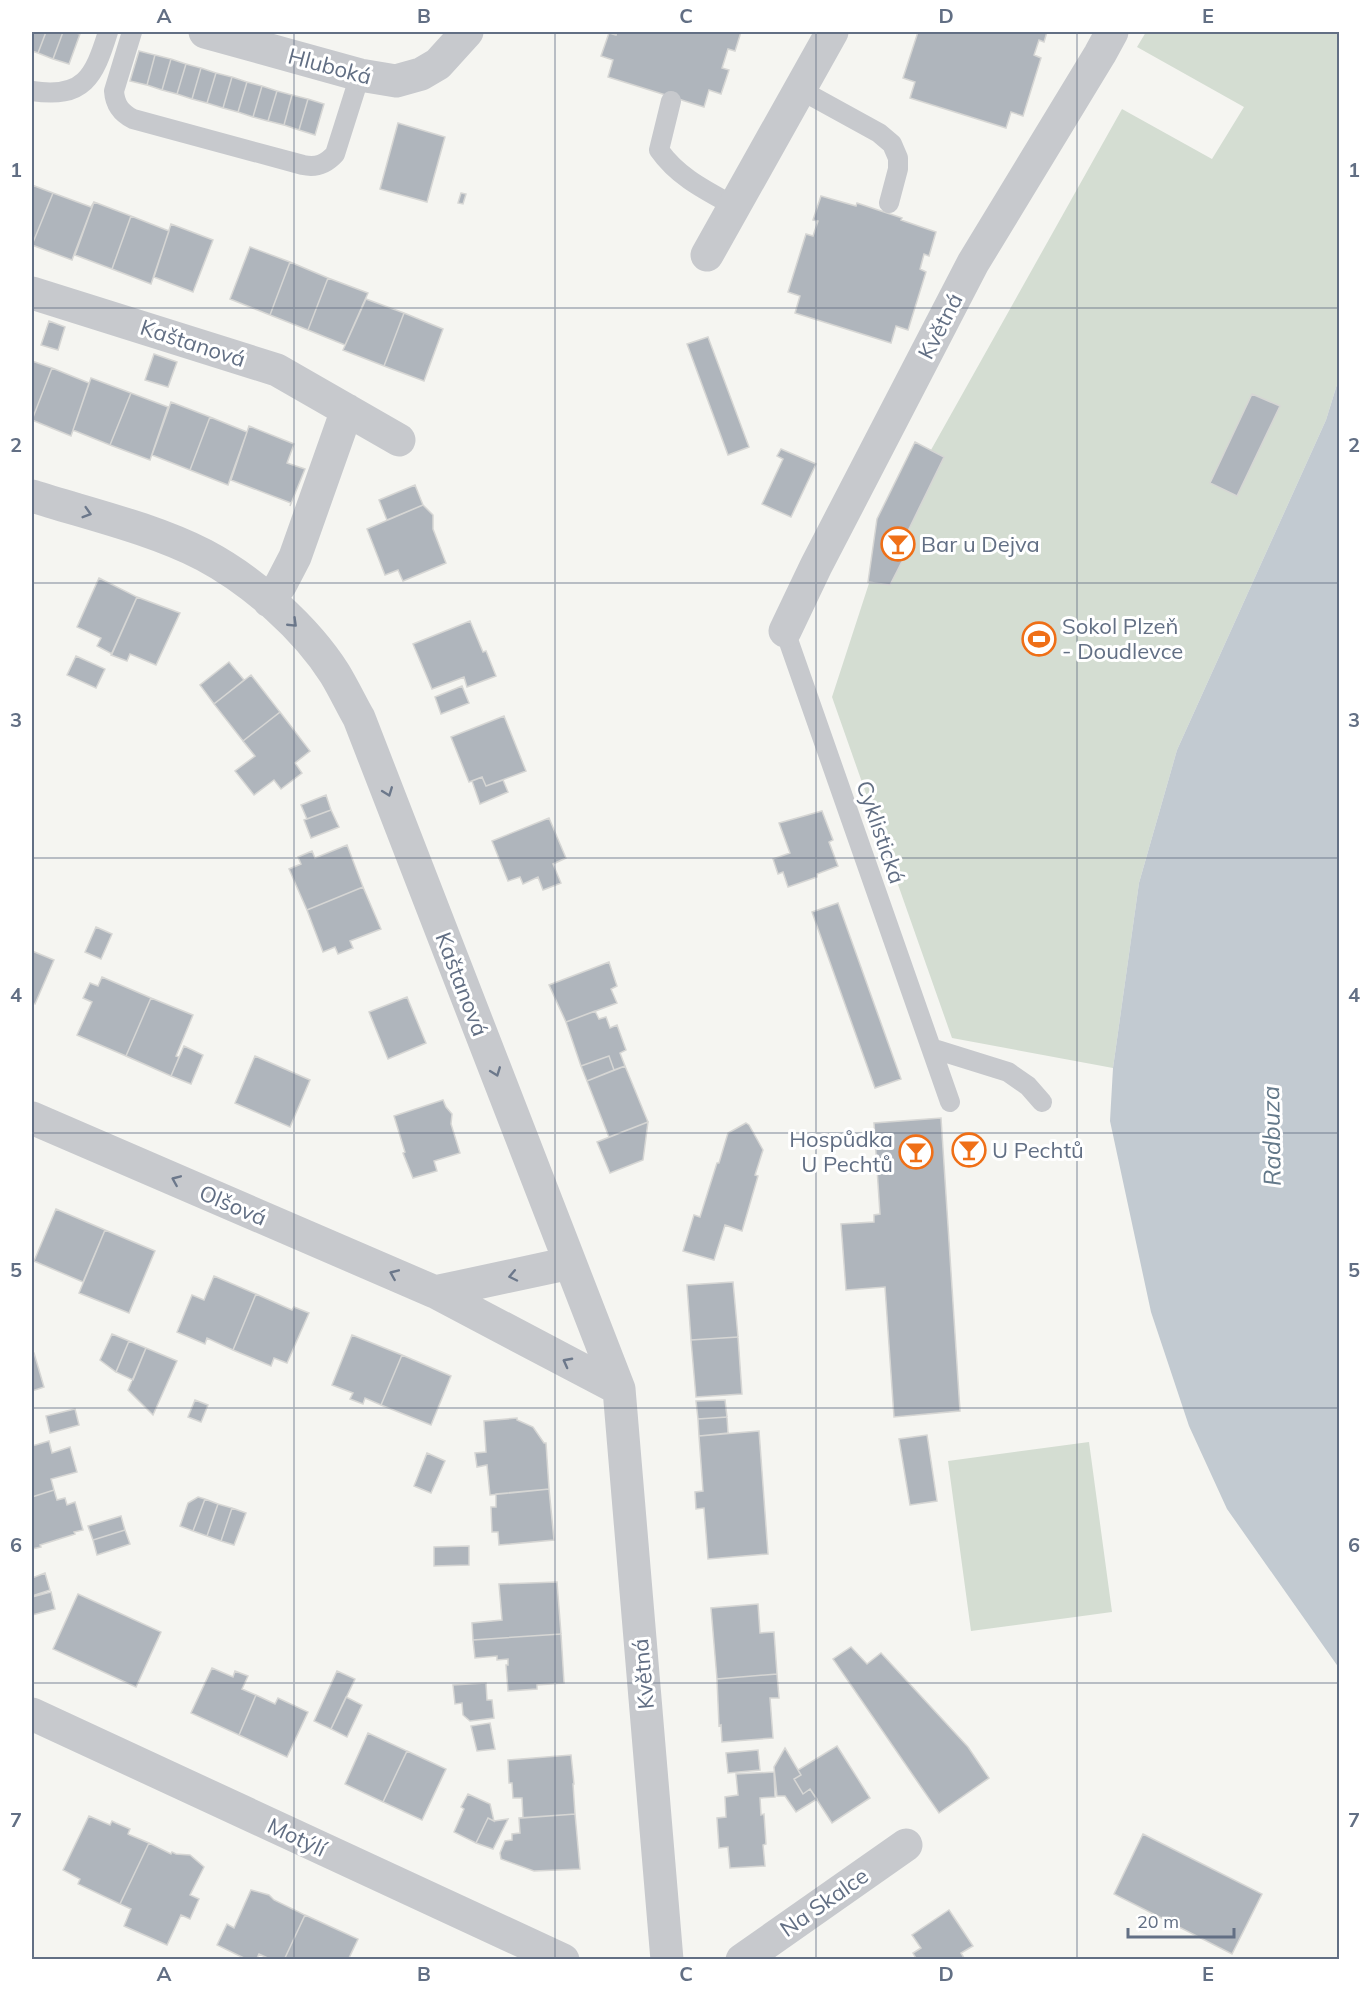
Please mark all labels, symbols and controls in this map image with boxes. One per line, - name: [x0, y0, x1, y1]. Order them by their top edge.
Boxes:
- text: A: [157, 3, 172, 28]
- text: B: [417, 3, 431, 28]
- text: C: [679, 3, 693, 28]
- text: D: [938, 3, 954, 28]
- text: E: [1202, 3, 1214, 28]
- street label: Hluboká: [285, 41, 375, 91]
- text: 1: [10, 157, 22, 182]
- text: 1: [1348, 157, 1360, 182]
- street label: Květná: [911, 288, 969, 364]
- street label: Kaštanová: [137, 313, 249, 373]
- text: 2: [10, 432, 22, 457]
- text: 2: [1348, 432, 1360, 457]
- one-way arrow: [81, 506, 92, 518]
- bar icon: Bar u Dejva: [880, 526, 916, 562]
- place label: Bar u Dejva: [921, 530, 1040, 558]
- place label: Sokol Plzeň - Doudlevce: [1062, 612, 1183, 665]
- one-way arrow: [286, 616, 297, 627]
- sports icon: Sokol Plzeň - Doudlevce: [1021, 621, 1057, 657]
- text: 3: [10, 707, 22, 732]
- text: 3: [1348, 707, 1360, 732]
- street label: Cyklistická: [850, 777, 912, 887]
- one-way arrow: [381, 786, 393, 797]
- street label: Kaštanová: [429, 928, 495, 1040]
- text: 4: [10, 982, 22, 1007]
- text: 4: [1348, 982, 1360, 1007]
- one-way arrow: [489, 1065, 501, 1076]
- water label: Radbuza: [1255, 1086, 1287, 1186]
- place label: Hospůdka U Pechtů: [789, 1125, 893, 1178]
- bar icon: U Pechtů: [951, 1132, 987, 1168]
- bar icon: Hospůdka U Pechtů: [898, 1134, 934, 1170]
- place label: U Pechtů: [992, 1136, 1084, 1164]
- one-way arrow: [171, 1175, 182, 1187]
- street label: Olšová: [195, 1178, 271, 1232]
- text: 5: [10, 1257, 22, 1282]
- text: 5: [1348, 1257, 1360, 1282]
- one-way arrow: [508, 1268, 518, 1281]
- one-way arrow: [389, 1269, 400, 1281]
- one-way arrow: [563, 1358, 574, 1369]
- text: 6: [10, 1532, 22, 1557]
- text: 6: [1348, 1532, 1360, 1557]
- street label: Květná: [626, 1638, 660, 1710]
- text: 7: [10, 1807, 22, 1832]
- text: 7: [1348, 1807, 1360, 1832]
- street label: Motýlí: [263, 1811, 332, 1863]
- street label: Na Skalce: [774, 1861, 874, 1943]
- scale bar: [1128, 1901, 1234, 1939]
- text: 20 m: [1137, 1910, 1179, 1933]
- text: A: [157, 1961, 172, 1986]
- text: B: [417, 1961, 431, 1986]
- text: C: [679, 1961, 693, 1986]
- text: D: [938, 1961, 954, 1986]
- text: E: [1202, 1961, 1214, 1986]

